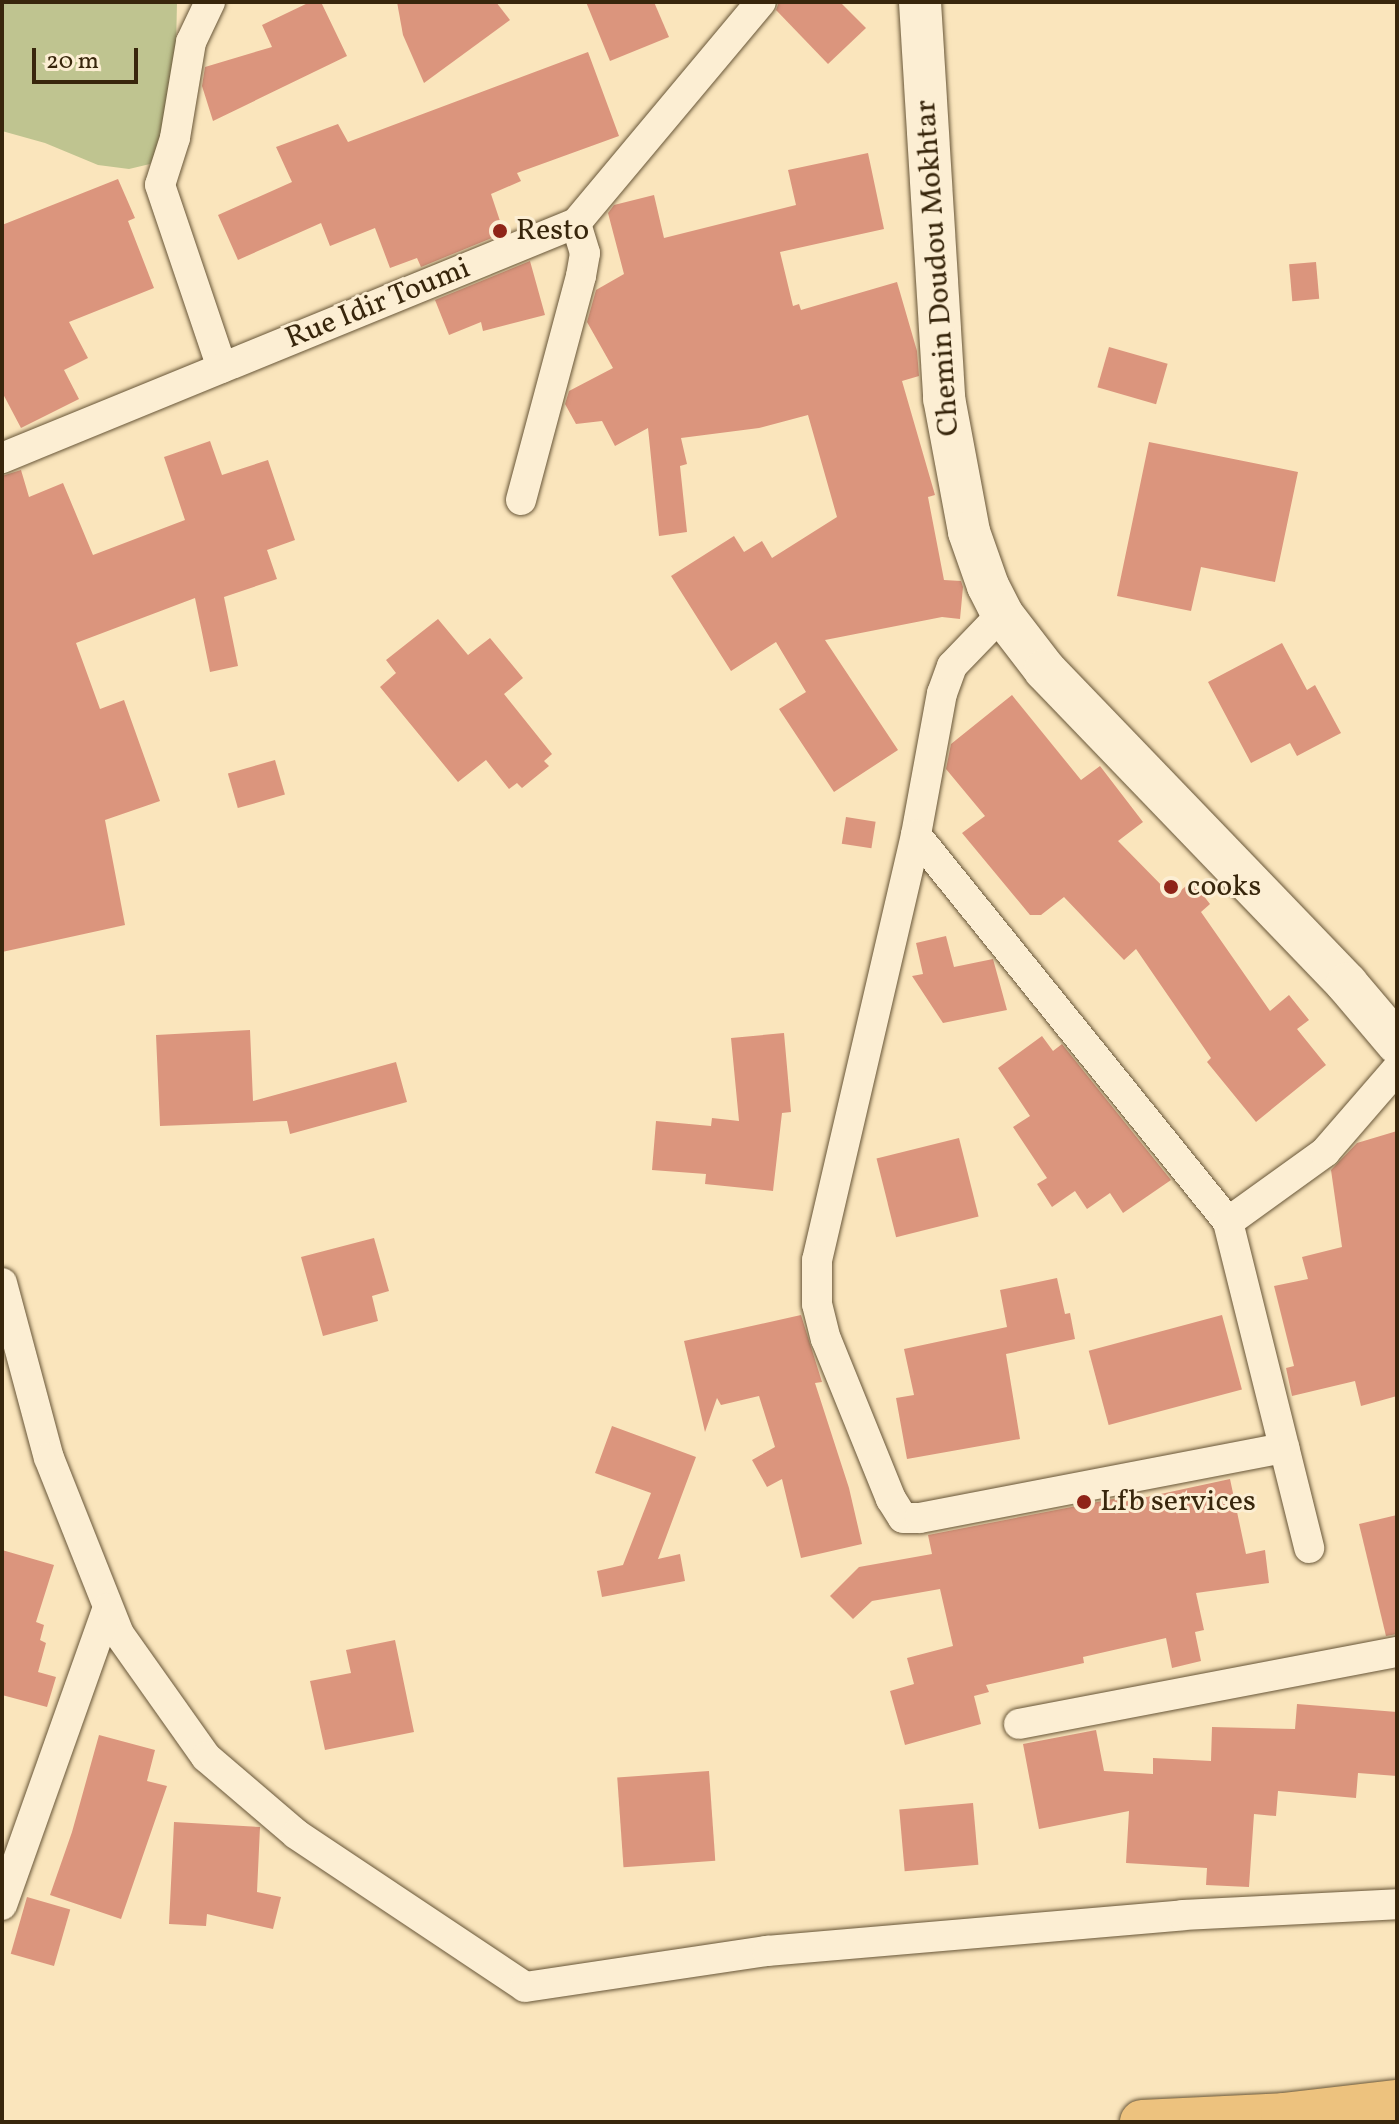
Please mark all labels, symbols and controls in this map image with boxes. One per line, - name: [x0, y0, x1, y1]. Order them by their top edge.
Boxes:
- scale bar: [36, 32, 142, 82]
- text: 20 m: [46, 45, 99, 79]
- street label: Chemin Doudou Mokhtar: [908, 99, 968, 437]
- place label: Resto: [516, 213, 589, 249]
- marker: Resto: [491, 222, 509, 240]
- street label: Rue Idir Toumi: [280, 250, 476, 358]
- place label: cooks: [1187, 869, 1261, 905]
- marker: cooks: [1162, 878, 1180, 896]
- place label: Lfb services: [1100, 1484, 1256, 1520]
- marker: Lfb services: [1075, 1493, 1093, 1511]

